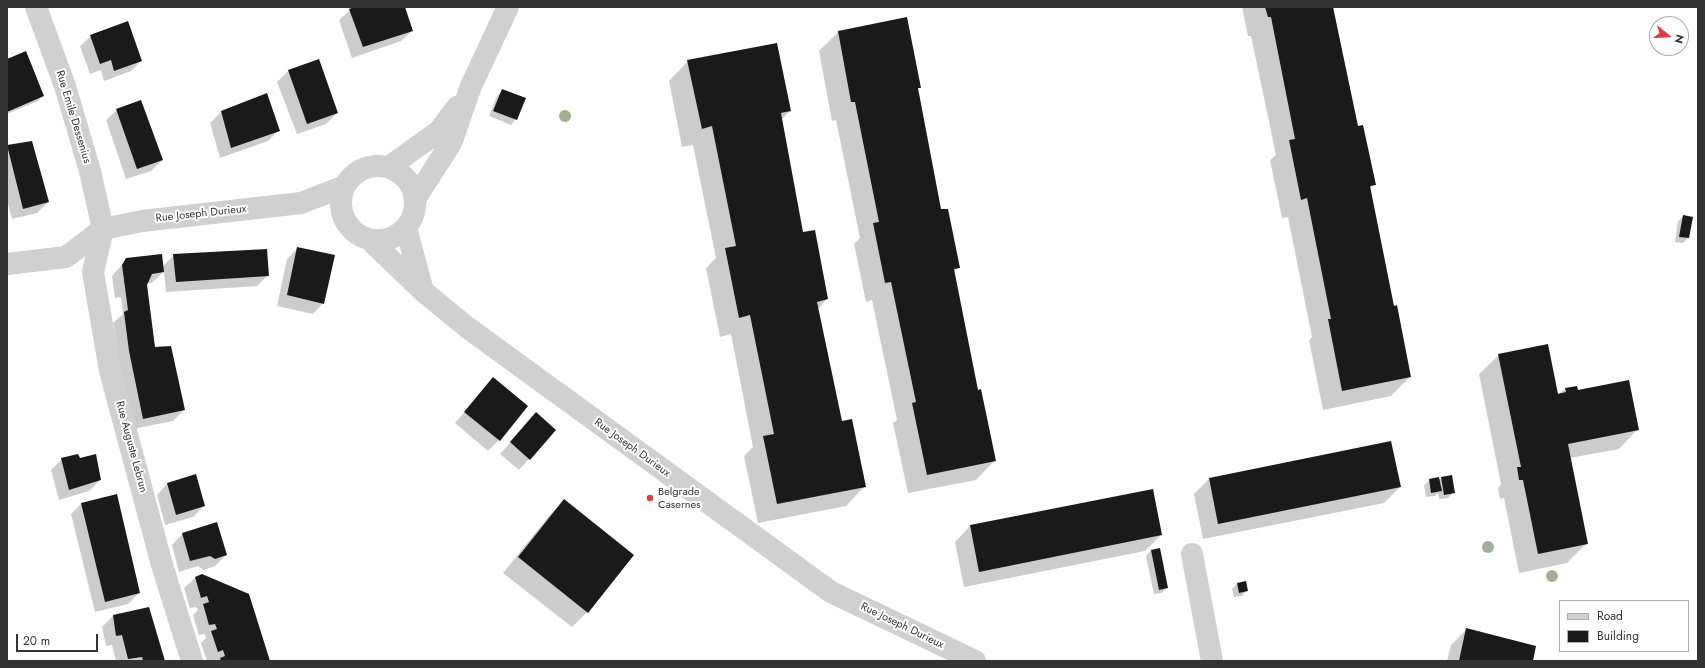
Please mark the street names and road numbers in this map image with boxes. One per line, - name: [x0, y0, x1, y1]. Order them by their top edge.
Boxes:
- street label: Rue Emile Dessenius: [53, 69, 93, 165]
- street label: Rue Joseph Durieux: [155, 203, 247, 225]
- street label: Rue Auguste Lebrun: [112, 400, 150, 494]
- street label: Rue Joseph Durieux: [591, 416, 673, 480]
- street label: Rue Joseph Durieux: [858, 600, 946, 652]

